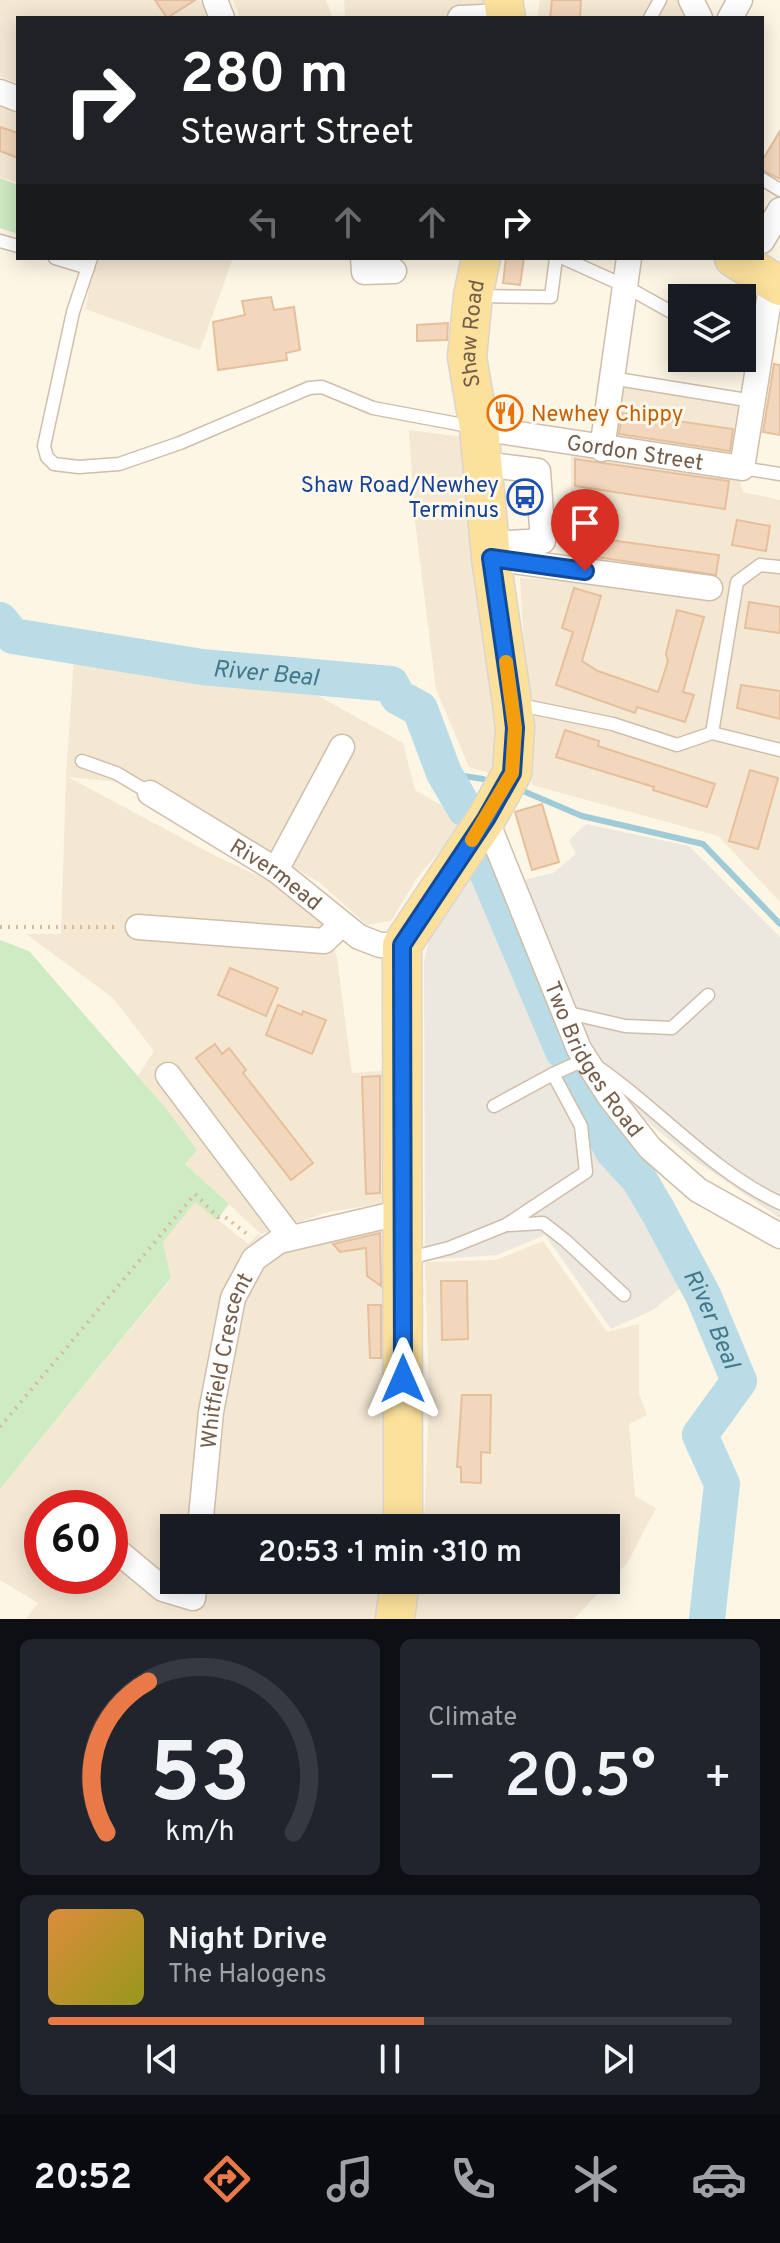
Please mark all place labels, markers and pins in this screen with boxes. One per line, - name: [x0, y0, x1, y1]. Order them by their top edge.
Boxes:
- restaurant icon: Newhey Chippy: [486, 394, 524, 432]
- place label: Newhey Chippy: [531, 402, 683, 429]
- place label: Shaw Road/Newhey Terminus: [301, 473, 499, 525]
- bus stop icon: Shaw Road/Newhey Terminus: [506, 478, 544, 516]
- pin: [551, 489, 619, 571]

